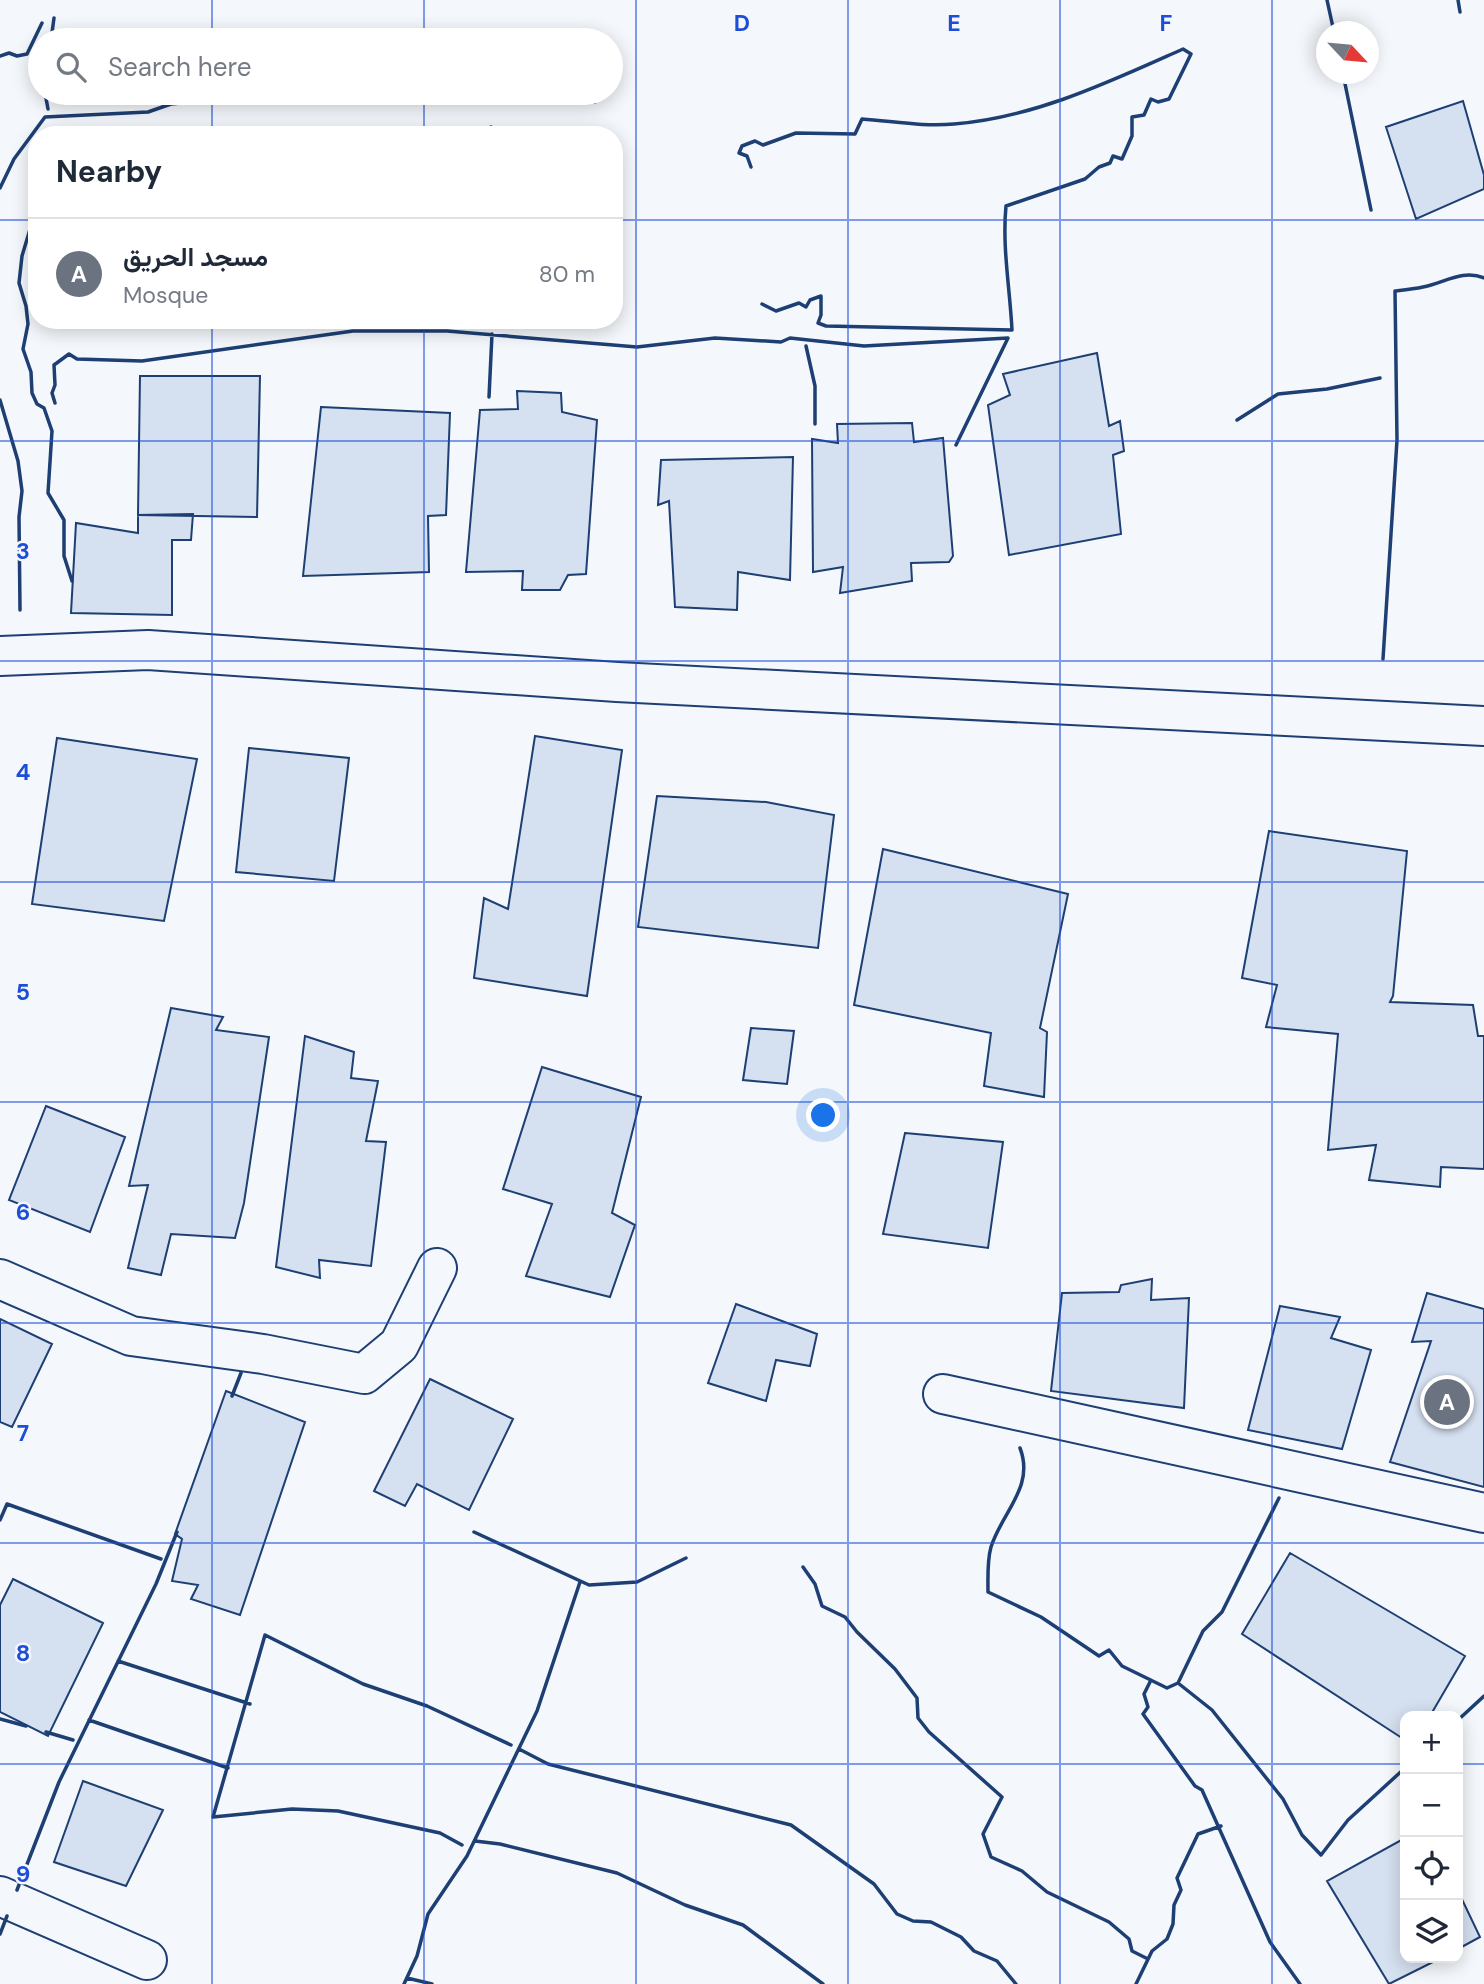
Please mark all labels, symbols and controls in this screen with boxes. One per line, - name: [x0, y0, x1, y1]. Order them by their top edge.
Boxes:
- text: D: [734, 8, 750, 38]
- text: E: [947, 8, 961, 38]
- text: F: [1160, 8, 1173, 38]
- north arrow: [1316, 21, 1379, 84]
- search box: [28, 28, 623, 105]
- icon: search: [52, 48, 90, 86]
- text: Search here: [108, 50, 251, 84]
- text: Nearby: [56, 152, 162, 191]
- text: مسجد الحريق: [123, 240, 268, 274]
- text: A: [71, 259, 87, 289]
- text: 80 m: [539, 259, 595, 289]
- text: Mosque: [123, 280, 208, 310]
- text: 3: [16, 536, 30, 566]
- text: 4: [16, 757, 31, 787]
- text: 5: [16, 977, 30, 1007]
- your location: [806, 1098, 840, 1132]
- text: 6: [16, 1197, 30, 1227]
- pin: A: [1424, 1376, 1470, 1428]
- text: 7: [17, 1418, 29, 1448]
- text: 8: [16, 1638, 30, 1668]
- map controls: [1400, 1711, 1463, 1963]
- button: +: [1400, 1711, 1463, 1774]
- button: −: [1400, 1774, 1463, 1837]
- button: locate: [1400, 1837, 1463, 1900]
- text: 9: [16, 1859, 30, 1889]
- button: layers: [1400, 1900, 1463, 1963]

